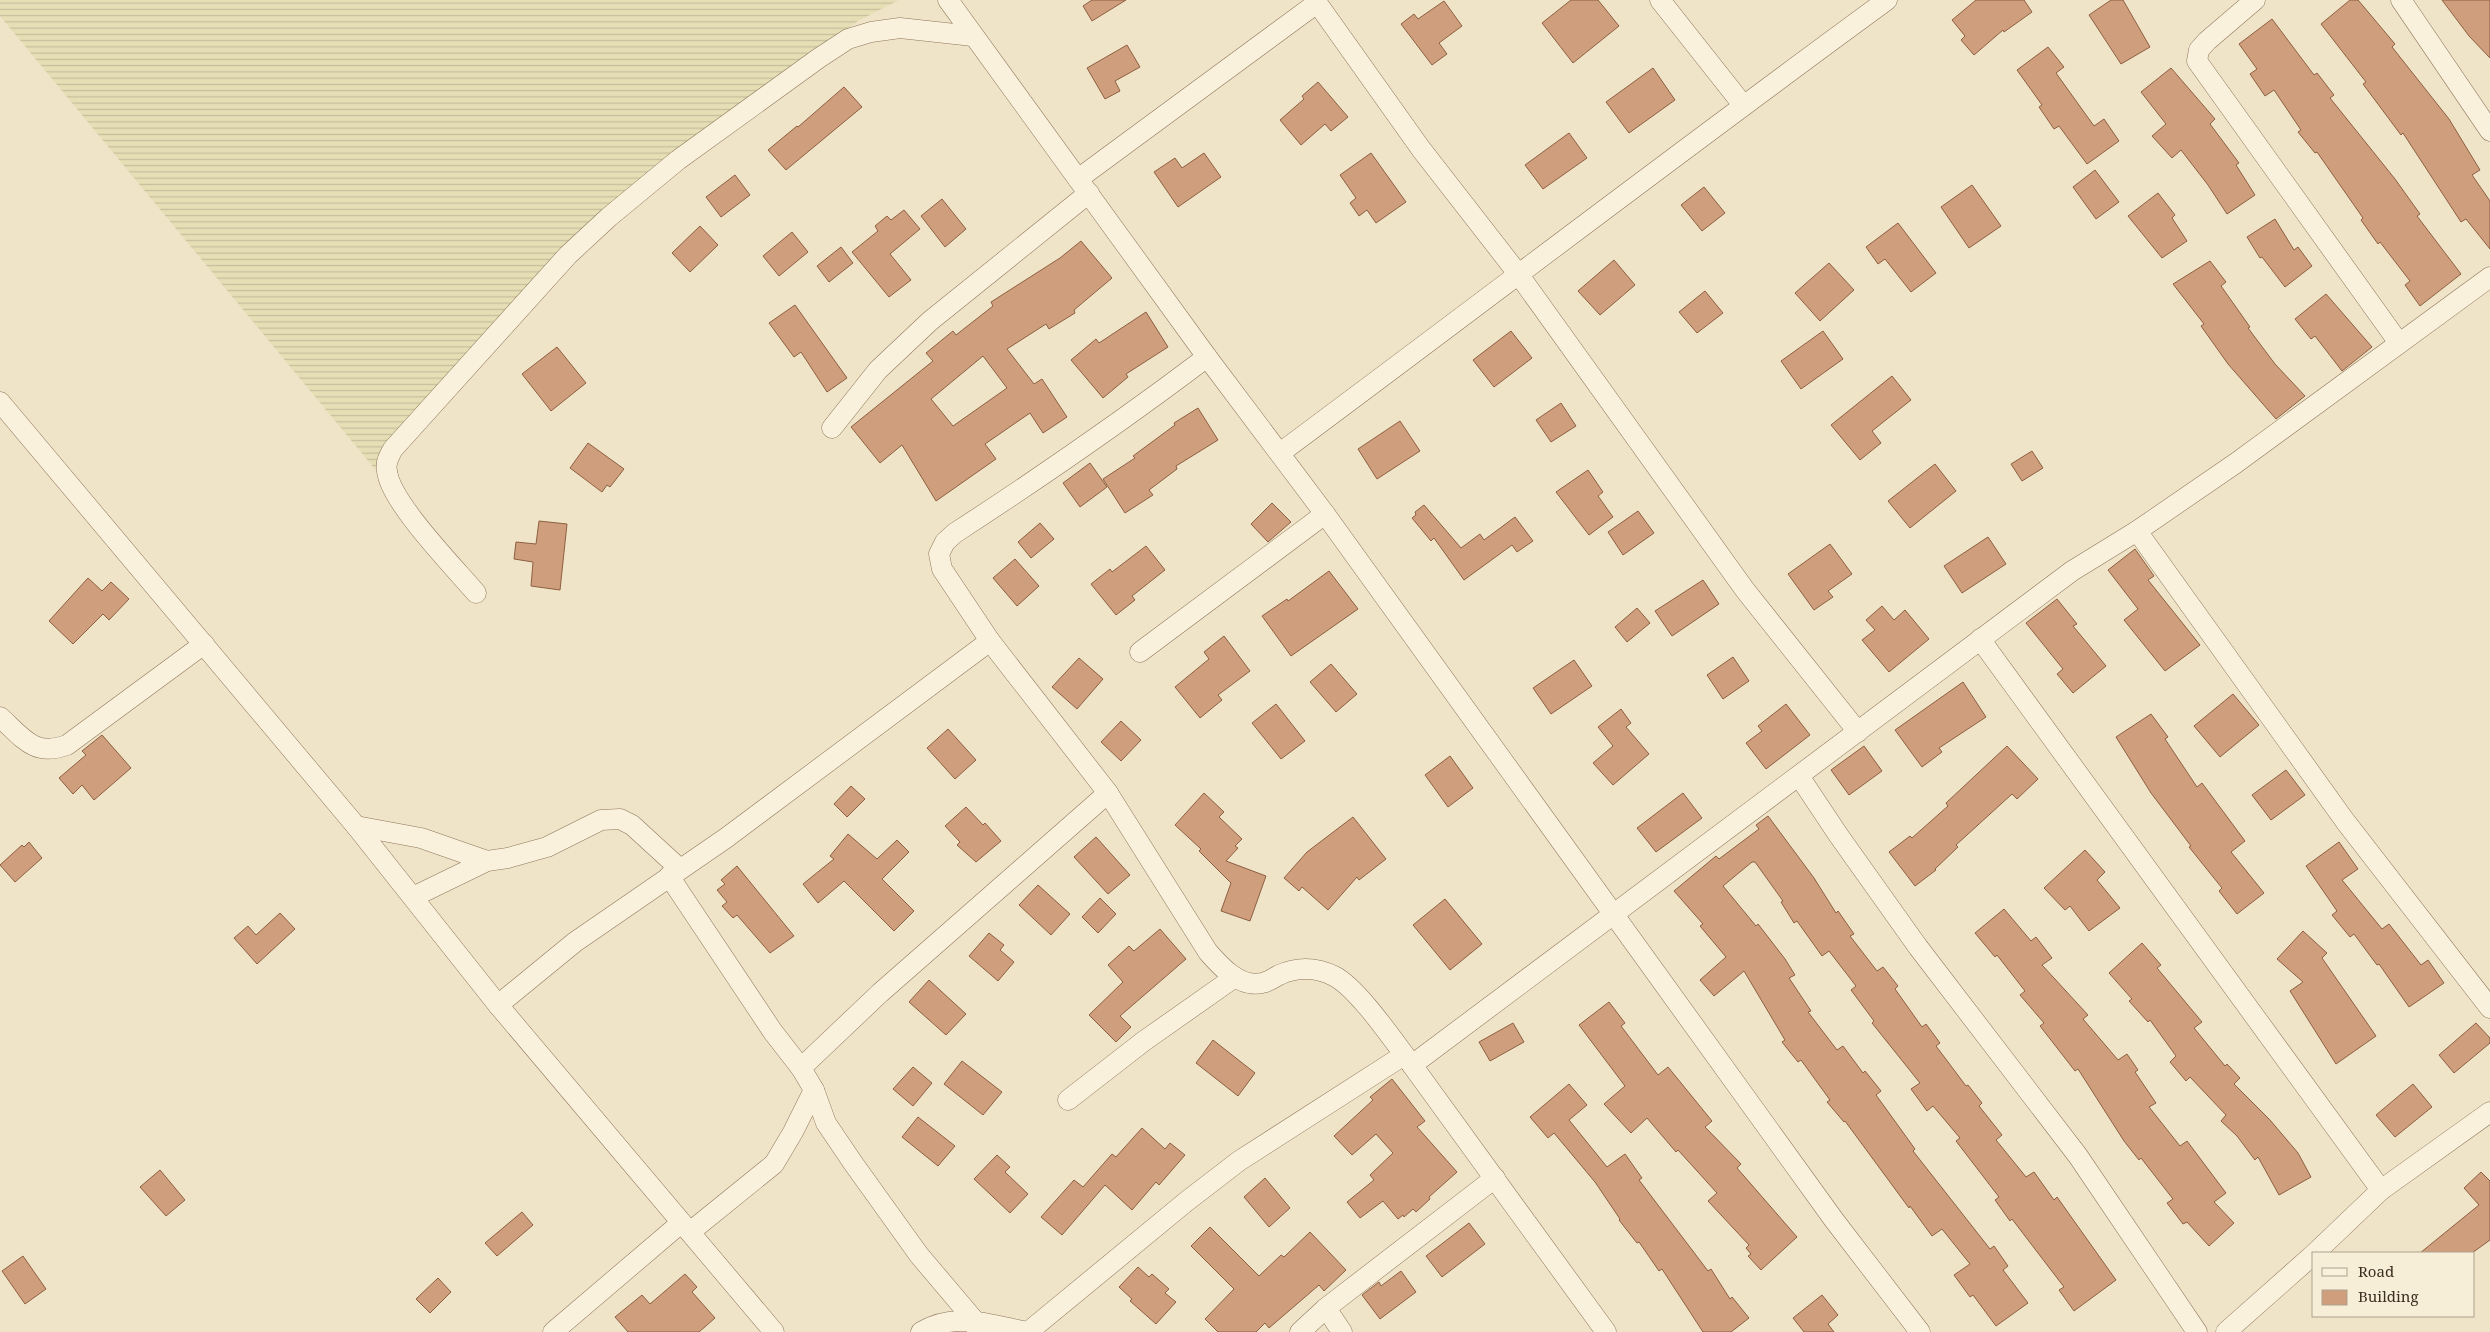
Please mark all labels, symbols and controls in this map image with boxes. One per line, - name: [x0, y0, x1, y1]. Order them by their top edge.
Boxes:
- legend: [2312, 1252, 2475, 1317]
- text: Road: [2358, 1261, 2394, 1281]
- text: Building: [2358, 1286, 2419, 1306]

